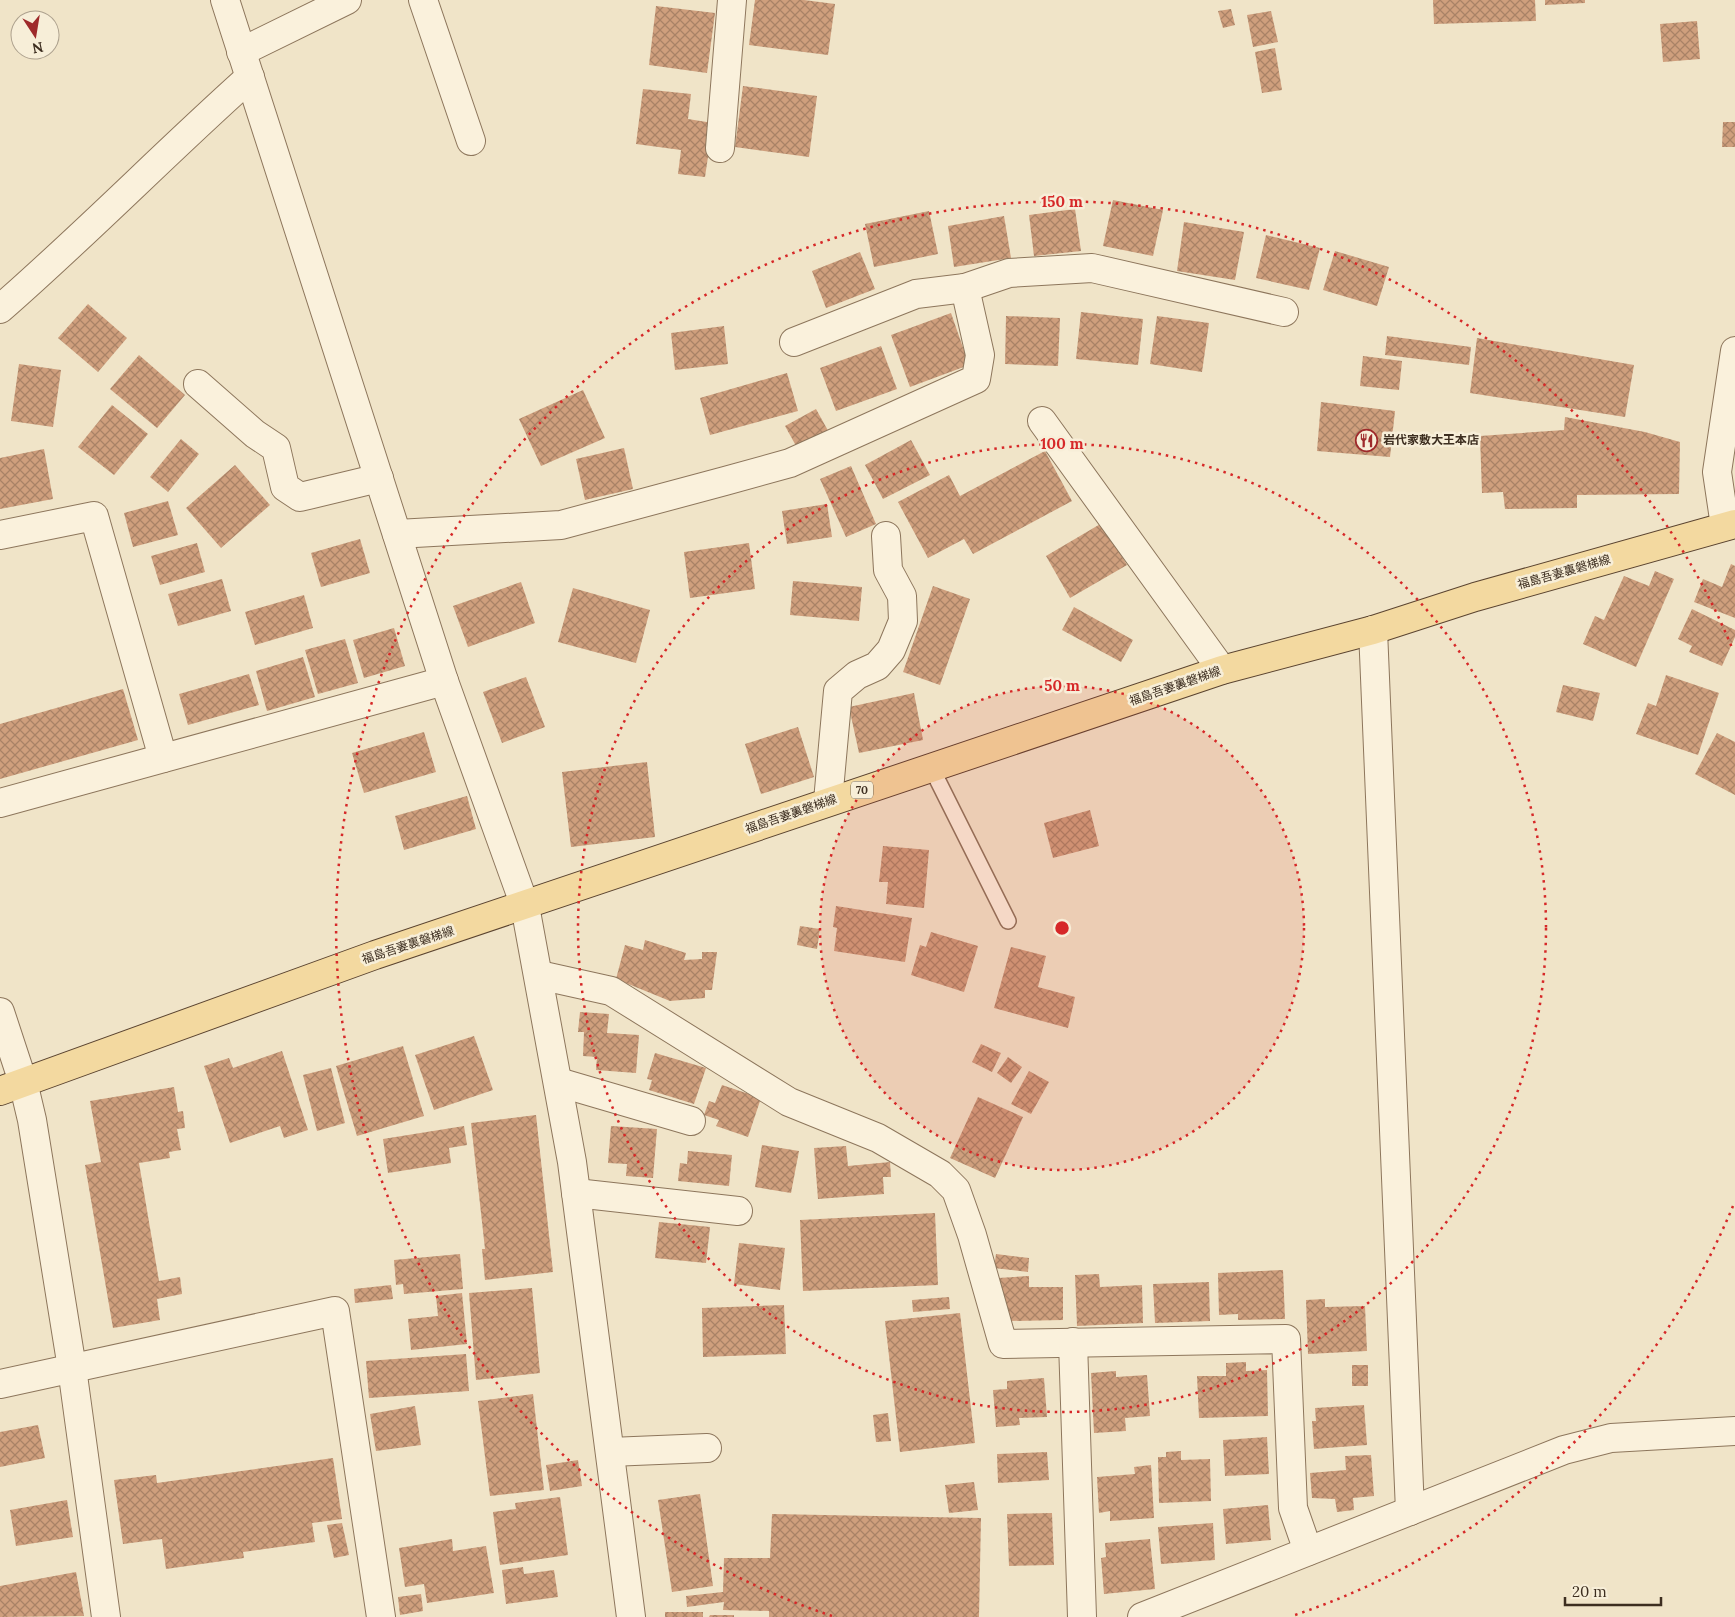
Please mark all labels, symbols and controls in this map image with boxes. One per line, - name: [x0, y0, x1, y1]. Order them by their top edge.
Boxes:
- north arrow: [10, 10, 60, 60]
- text: N: [30, 38, 45, 58]
- text: 150 m: [1041, 192, 1083, 211]
- restaurant icon: 岩代家敷大王本店: [1355, 428, 1379, 452]
- place label: 岩代家敷大王本店: [1383, 432, 1479, 447]
- text: 100 m: [1041, 434, 1084, 453]
- street label: 福島吾妻裏磐梯線: [1516, 551, 1612, 592]
- street label: 福島吾妻裏磐梯線: [1127, 663, 1223, 708]
- text: 50 m: [1044, 676, 1080, 695]
- road number: 70: [851, 782, 873, 798]
- street label: 福島吾妻裏磐梯線: [743, 791, 839, 836]
- centre of rings: [1053, 919, 1071, 937]
- street label: 福島吾妻裏磐梯線: [360, 923, 456, 966]
- scale bar: [1565, 1574, 1661, 1606]
- text: 20 m: [1572, 1582, 1607, 1601]

